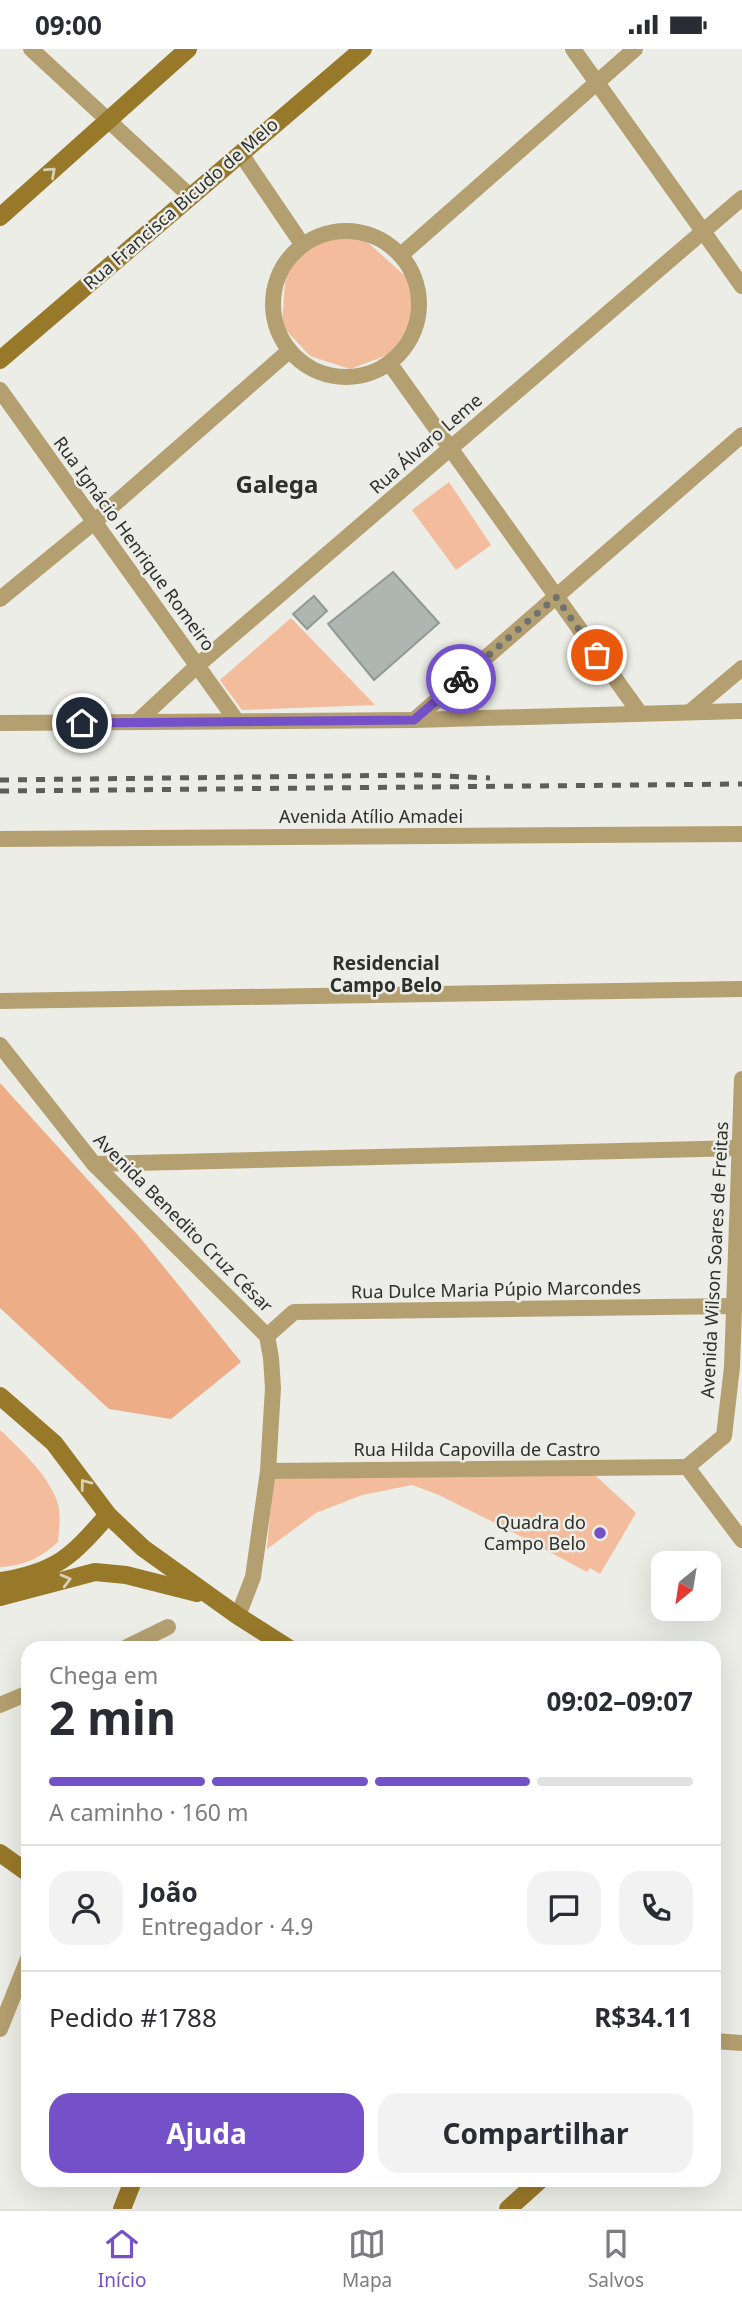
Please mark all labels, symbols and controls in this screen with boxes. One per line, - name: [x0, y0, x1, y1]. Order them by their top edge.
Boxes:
- text: 09:00: [35, 7, 102, 43]
- street label: Rua Francisca Bicudo de Melo: [78, 112, 283, 295]
- one-way arrow: [43, 167, 56, 180]
- street label: Rua Álvaro Leme: [364, 388, 487, 499]
- street label: Rua Ignácio Henrique Romeiro: [49, 431, 221, 656]
- district label: Galega: [236, 467, 318, 500]
- pin: [567, 625, 627, 685]
- icon: bag: [578, 636, 616, 674]
- courier: [426, 644, 496, 714]
- icon: bike: [442, 660, 480, 698]
- pin: [52, 693, 112, 753]
- icon: home: [63, 704, 101, 742]
- street label: Avenida Atílio Amadei: [279, 804, 463, 828]
- district label: Residencial Campo Belo: [330, 950, 442, 998]
- street label: Avenida Wilson Soares de Freitas: [695, 1121, 733, 1399]
- street label: Avenida Benedito Cruz César: [89, 1128, 279, 1317]
- street label: Rua Dulce Maria Púpio Marcondes: [351, 1274, 641, 1304]
- street label: Rua Hilda Capovilla de Castro: [354, 1437, 600, 1461]
- one-way arrow: [80, 1479, 93, 1492]
- place label: Quadra do Campo Belo: [484, 1510, 586, 1555]
- marker: Quadra do Campo Belo: [592, 1525, 608, 1541]
- north arrow: [651, 1551, 721, 1621]
- map controls: [651, 1551, 721, 1621]
- one-way arrow: [60, 1574, 72, 1588]
- text: Chega em: [49, 1659, 158, 1691]
- text: 09:02–09:07: [546, 1683, 693, 1719]
- text: 2 min: [49, 1686, 176, 1748]
- text: A caminho · 160 m: [49, 1796, 248, 1828]
- button: person: [49, 1871, 123, 1945]
- button: chat: [527, 1871, 601, 1945]
- button: phone: [619, 1871, 693, 1945]
- text: João: [141, 1874, 198, 1910]
- text: Entregador · 4.9: [141, 1910, 314, 1942]
- text: Pedido #1788: [49, 1999, 217, 2035]
- text: R$34.11: [594, 1999, 693, 2035]
- button: Ajuda: [49, 2093, 364, 2173]
- button: Compartilhar: [378, 2093, 693, 2173]
- tab: Início: [98, 2225, 146, 2293]
- tab: Mapa: [342, 2225, 392, 2293]
- tab: Salvos: [588, 2225, 644, 2293]

